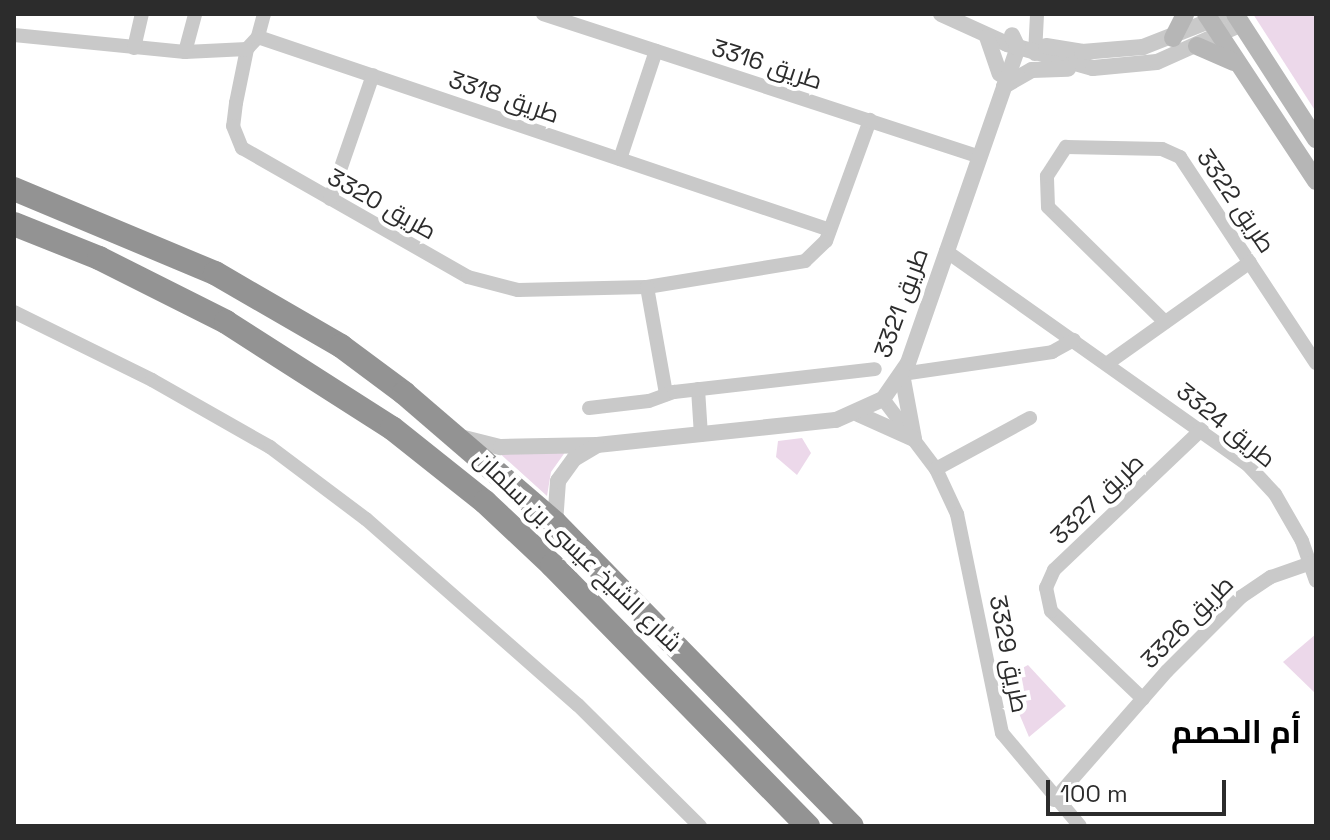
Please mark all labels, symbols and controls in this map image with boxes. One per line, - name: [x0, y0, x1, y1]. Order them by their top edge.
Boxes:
- street label: طريق 3316: [708, 33, 826, 95]
- street label: طريق 3318: [445, 65, 563, 129]
- street label: طريق 3322: [1191, 144, 1281, 258]
- street label: طريق 3320: [323, 162, 441, 246]
- street label: طريق 3321: [868, 244, 934, 362]
- street label: طريق 3324: [1171, 376, 1281, 474]
- street label: شارع الشيخ عيسى بن سلمان: [468, 444, 688, 658]
- street label: طريق 3327: [1045, 448, 1149, 550]
- street label: طريق 3326: [1135, 570, 1239, 674]
- street label: طريق 3329: [984, 593, 1034, 715]
- district label: أم الحصم: [1171, 713, 1301, 751]
- scale bar: [1050, 764, 1230, 814]
- text: 100 m: [1060, 778, 1128, 809]

